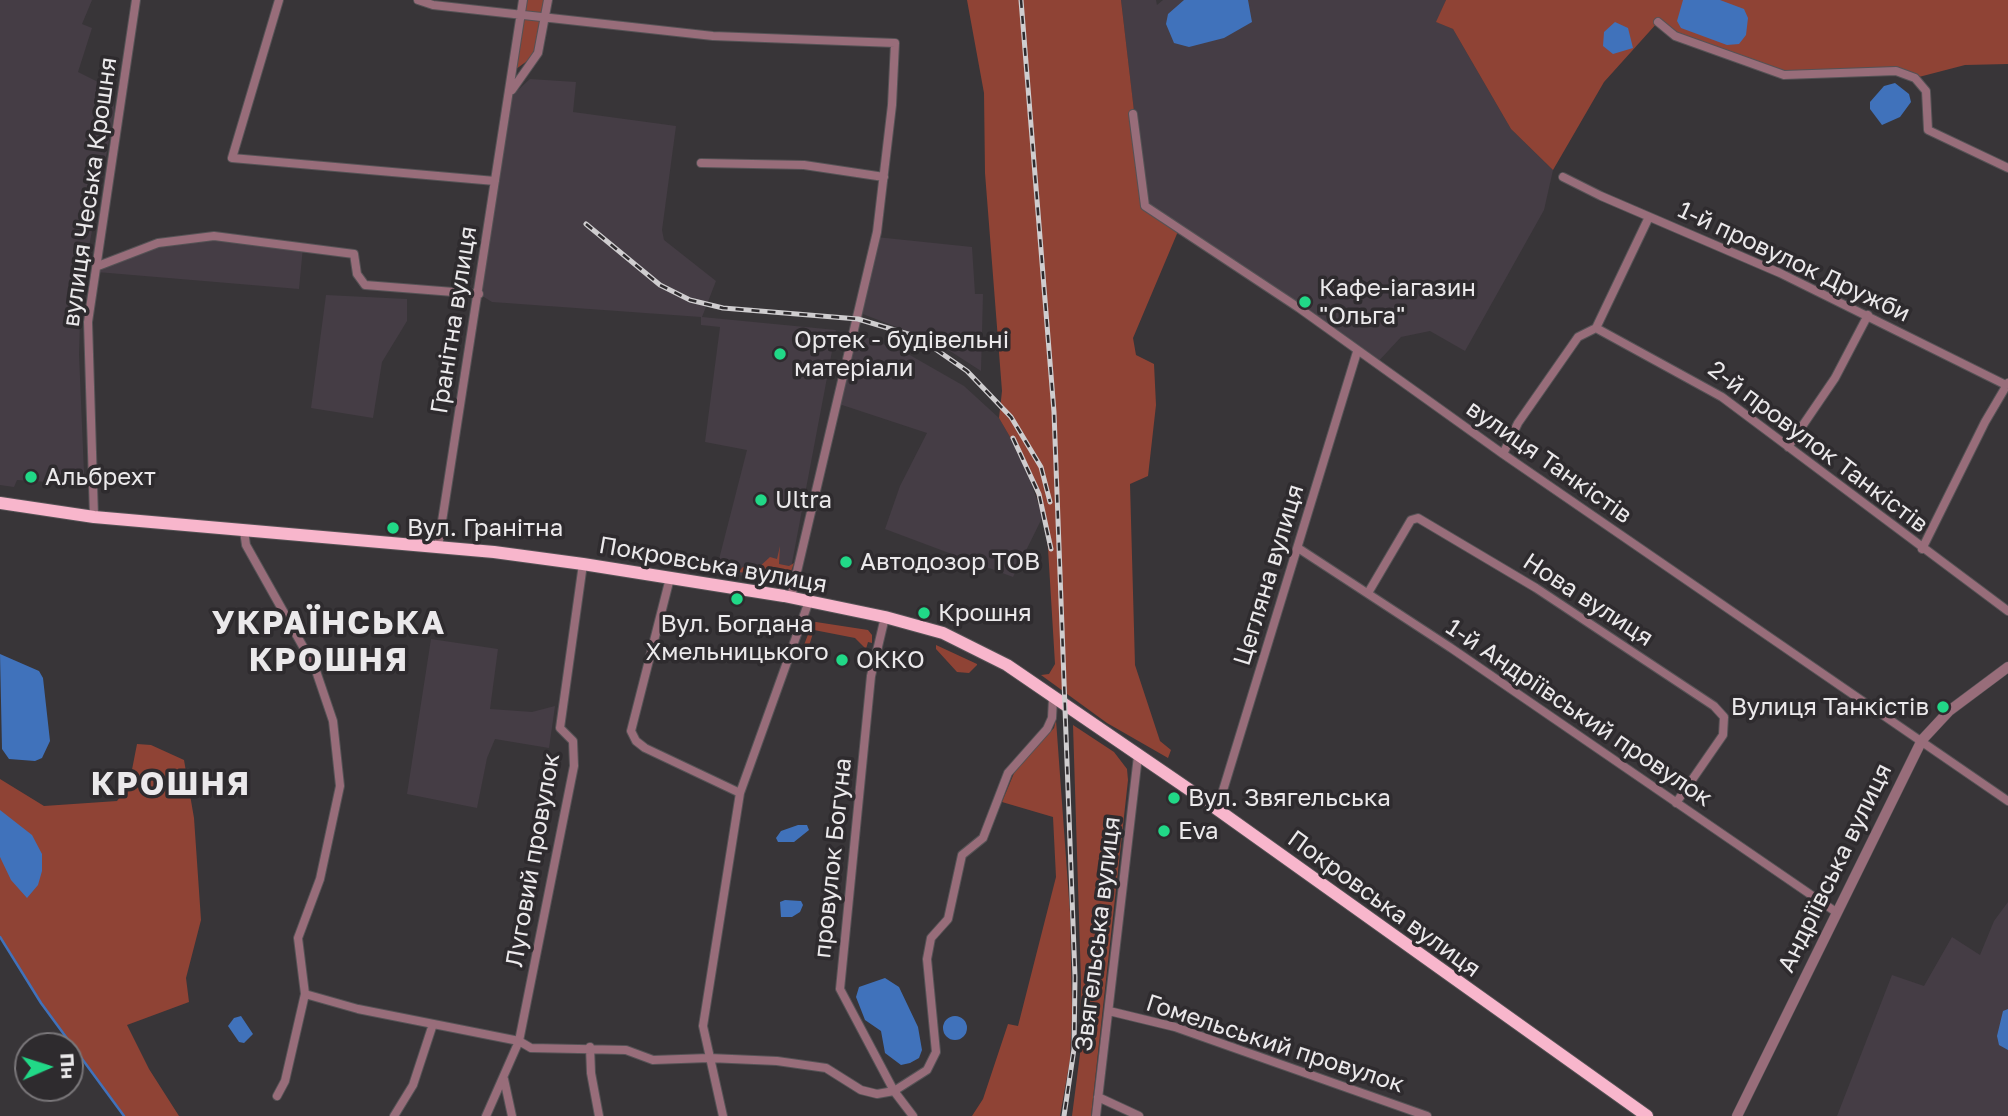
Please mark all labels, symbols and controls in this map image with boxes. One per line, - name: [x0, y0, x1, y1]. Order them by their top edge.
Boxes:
- street label: вулиця Чеська Крошня: [57, 55, 123, 329]
- street label: 1-й провулок Дружби: [1673, 196, 1915, 328]
- street label: Гранітна вулиця: [425, 224, 483, 416]
- place label: Кафе-іагазин "Ольга": [1319, 274, 1476, 330]
- marker: Кафе-іагазин "Ольга": [1297, 294, 1313, 310]
- place label: Ортек - будівельні матеріали: [794, 326, 1009, 382]
- marker: Ортек - будівельні матеріали: [772, 346, 788, 362]
- street label: 2-й провулок Танкістів: [1703, 355, 1933, 539]
- street label: вулиця Танкістів: [1461, 394, 1637, 530]
- place label: Альбрехт: [45, 463, 156, 491]
- marker: Альбрехт: [23, 469, 39, 485]
- street label: Цегляна вулиця: [1228, 481, 1310, 669]
- place label: Ultra: [775, 486, 832, 514]
- marker: Ultra: [753, 492, 769, 508]
- place label: Вул. Гранітна: [407, 514, 563, 542]
- marker: Вул. Гранітна: [385, 520, 401, 536]
- street label: Покровська вулиця: [597, 531, 829, 599]
- street label: Нова вулиця: [1518, 547, 1658, 653]
- place label: Автодозор ТОВ: [860, 548, 1040, 576]
- marker: Автодозор ТОВ: [838, 554, 854, 570]
- marker: Вул. Богдана Хмельницького: [729, 591, 745, 607]
- place label: Крошня: [938, 599, 1032, 627]
- district label: УКРАЇНСЬКА КРОШНЯ: [213, 605, 445, 680]
- marker: Крошня: [916, 605, 932, 621]
- place label: Вул. Богдана Хмельницького: [645, 610, 829, 666]
- street label: 1-й Андріївський провулок: [1441, 613, 1717, 813]
- place label: ОККО: [856, 646, 925, 674]
- marker: ОККО: [834, 652, 850, 668]
- place label: Вулиця Танкістів: [1731, 693, 1929, 721]
- marker: Вулиця Танкістів: [1935, 699, 1951, 715]
- street label: Луговий провулок: [500, 751, 566, 969]
- street label: провулок Богуна: [808, 756, 858, 960]
- street label: Андріївська вулиця: [1772, 759, 1898, 977]
- district label: КРОШНЯ: [92, 766, 250, 804]
- place label: Вул. Звягельська: [1188, 784, 1391, 812]
- marker: Вул. Звягельська: [1166, 790, 1182, 806]
- street label: Звягельська вулиця: [1069, 815, 1127, 1053]
- place label: Eva: [1178, 817, 1219, 845]
- marker: Eva: [1156, 823, 1172, 839]
- street label: Покровська вулиця: [1282, 824, 1486, 984]
- street label: Гомельський провулок: [1142, 989, 1408, 1099]
- north arrow: [14, 1032, 84, 1102]
- text: Пн: [56, 1052, 81, 1079]

